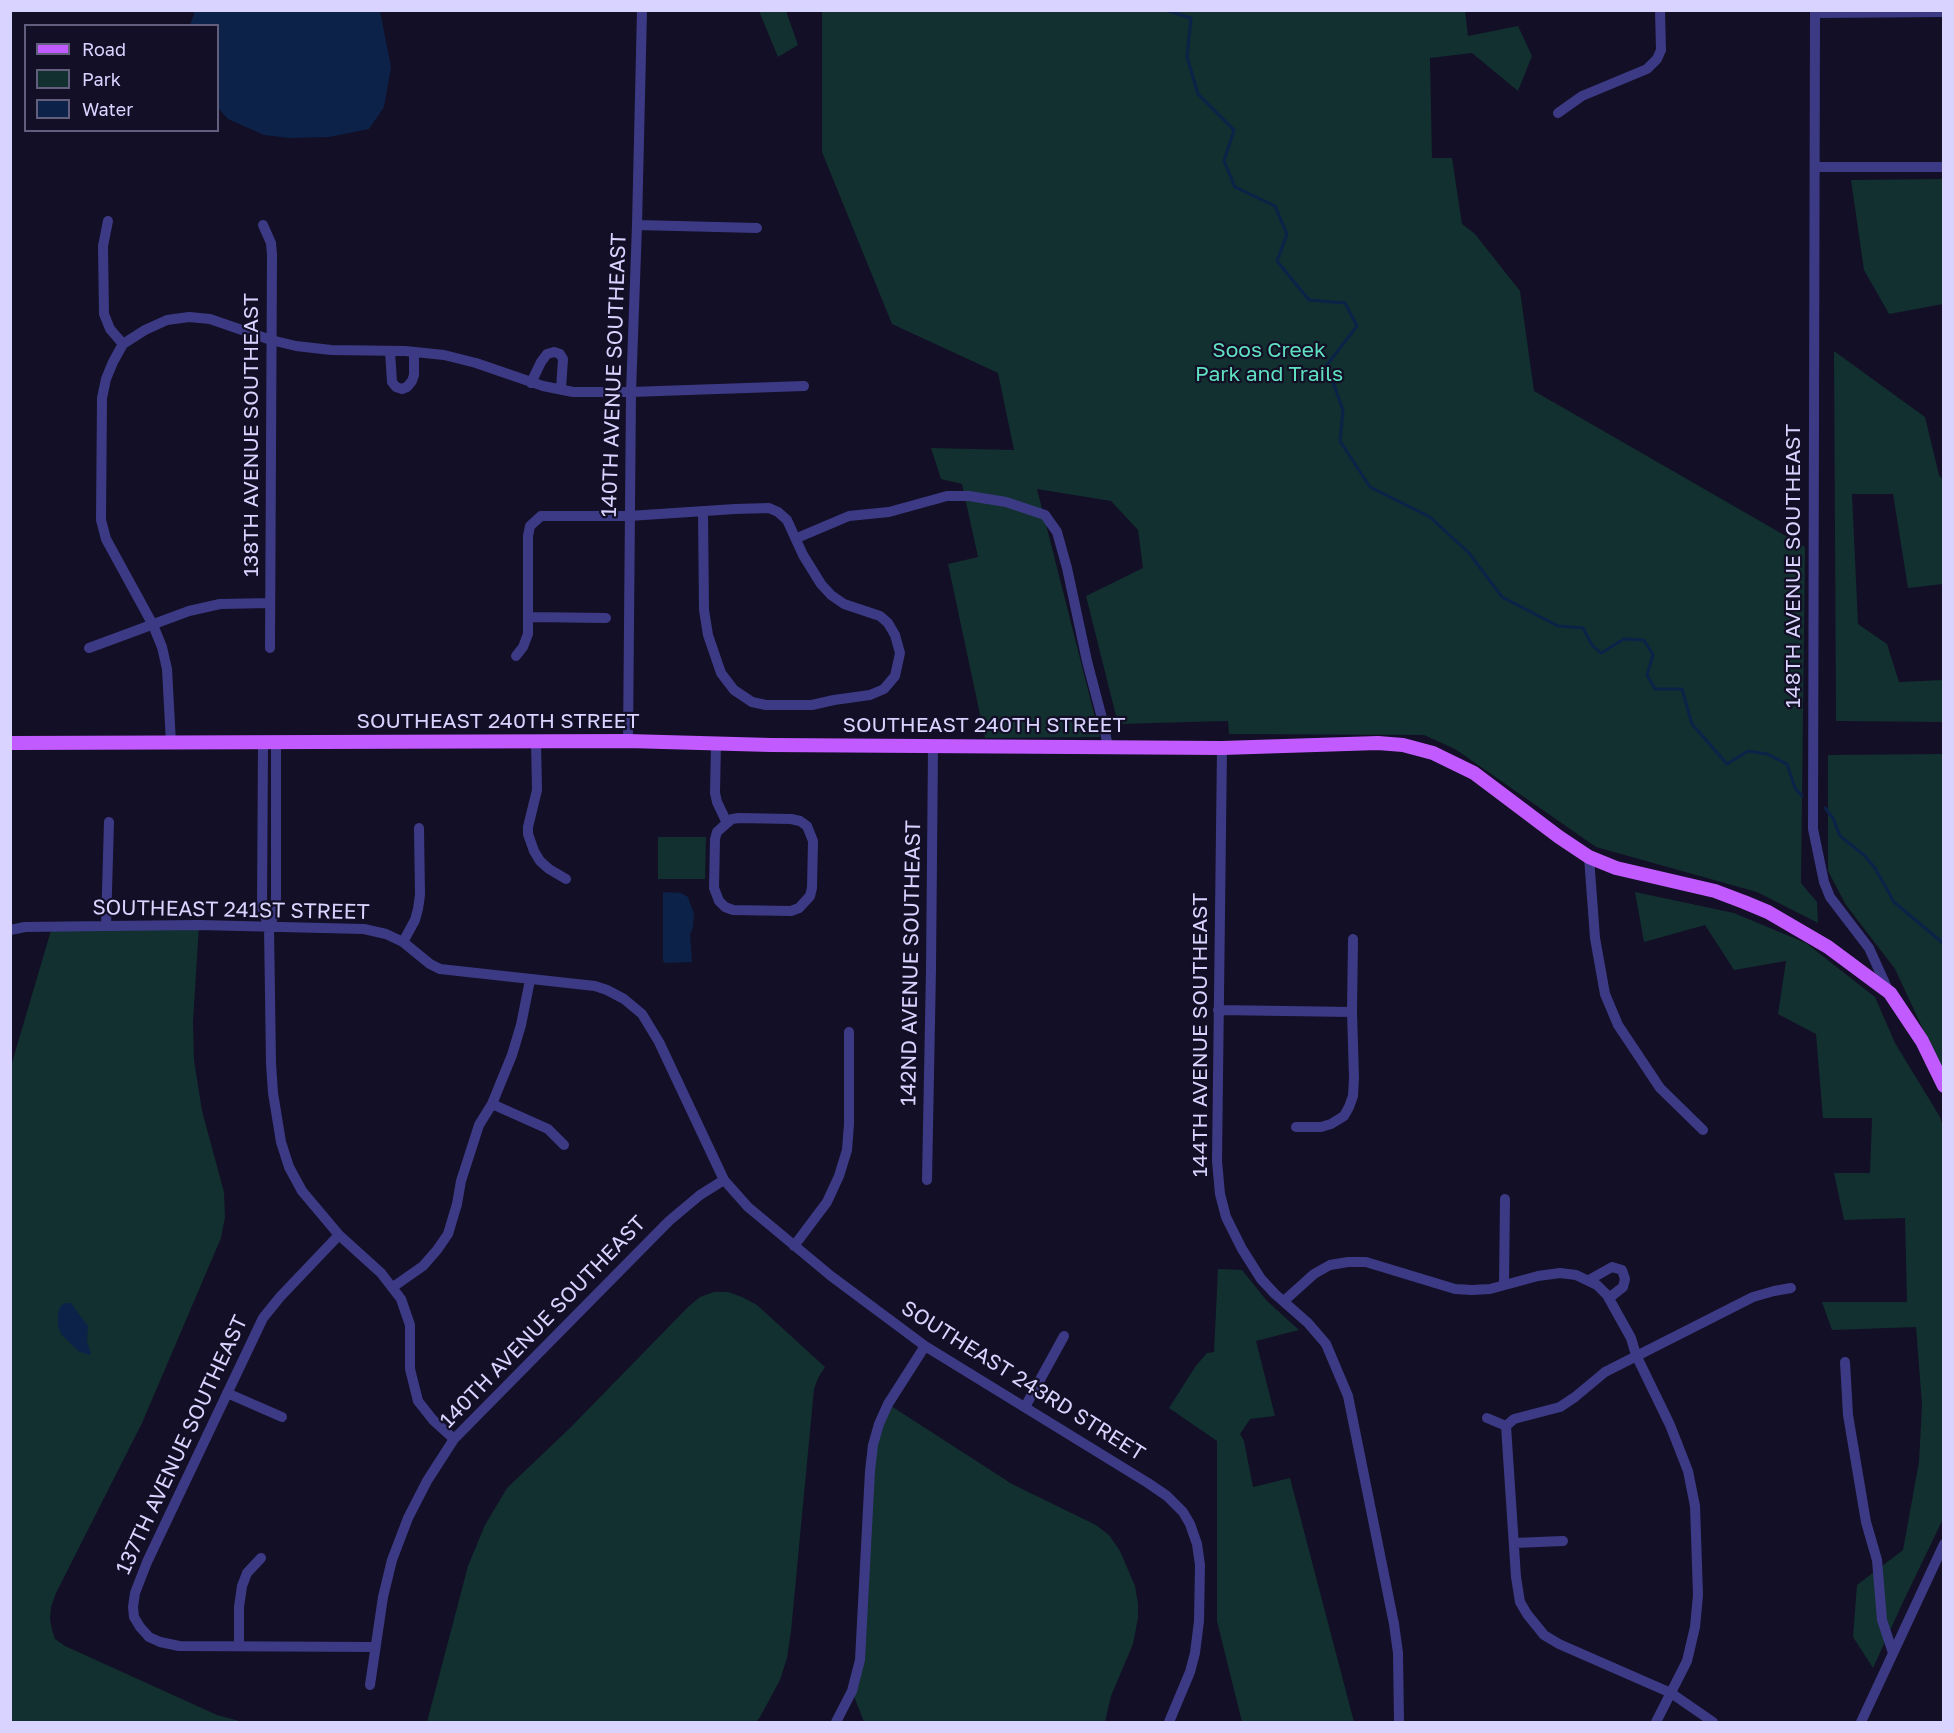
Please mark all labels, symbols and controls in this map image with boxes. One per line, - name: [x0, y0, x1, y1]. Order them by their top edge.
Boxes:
- legend: [24, 24, 219, 132]
- text: Road: [82, 38, 126, 60]
- text: Park: [82, 68, 121, 90]
- text: Water: [82, 98, 133, 120]
- street label: 140TH AVENUE SOUTHEAST: [596, 232, 632, 518]
- street label: 138TH AVENUE SOUTHEAST: [238, 293, 264, 577]
- park label: Soos Creek Park and Trails: [1195, 337, 1343, 387]
- street label: 148TH AVENUE SOUTHEAST: [1780, 424, 1806, 708]
- street label: SOUTHEAST 240TH STREET: [356, 708, 640, 734]
- street label: SOUTHEAST 240TH STREET: [842, 712, 1126, 738]
- street label: 142ND AVENUE SOUTHEAST: [896, 820, 926, 1106]
- street label: 144TH AVENUE SOUTHEAST: [1187, 893, 1213, 1177]
- street label: SOUTHEAST 241ST STREET: [92, 895, 370, 925]
- street label: 140TH AVENUE SOUTHEAST: [435, 1211, 651, 1433]
- street label: SOUTHEAST 243RD STREET: [897, 1296, 1149, 1466]
- street label: 137TH AVENUE SOUTHEAST: [111, 1312, 253, 1578]

